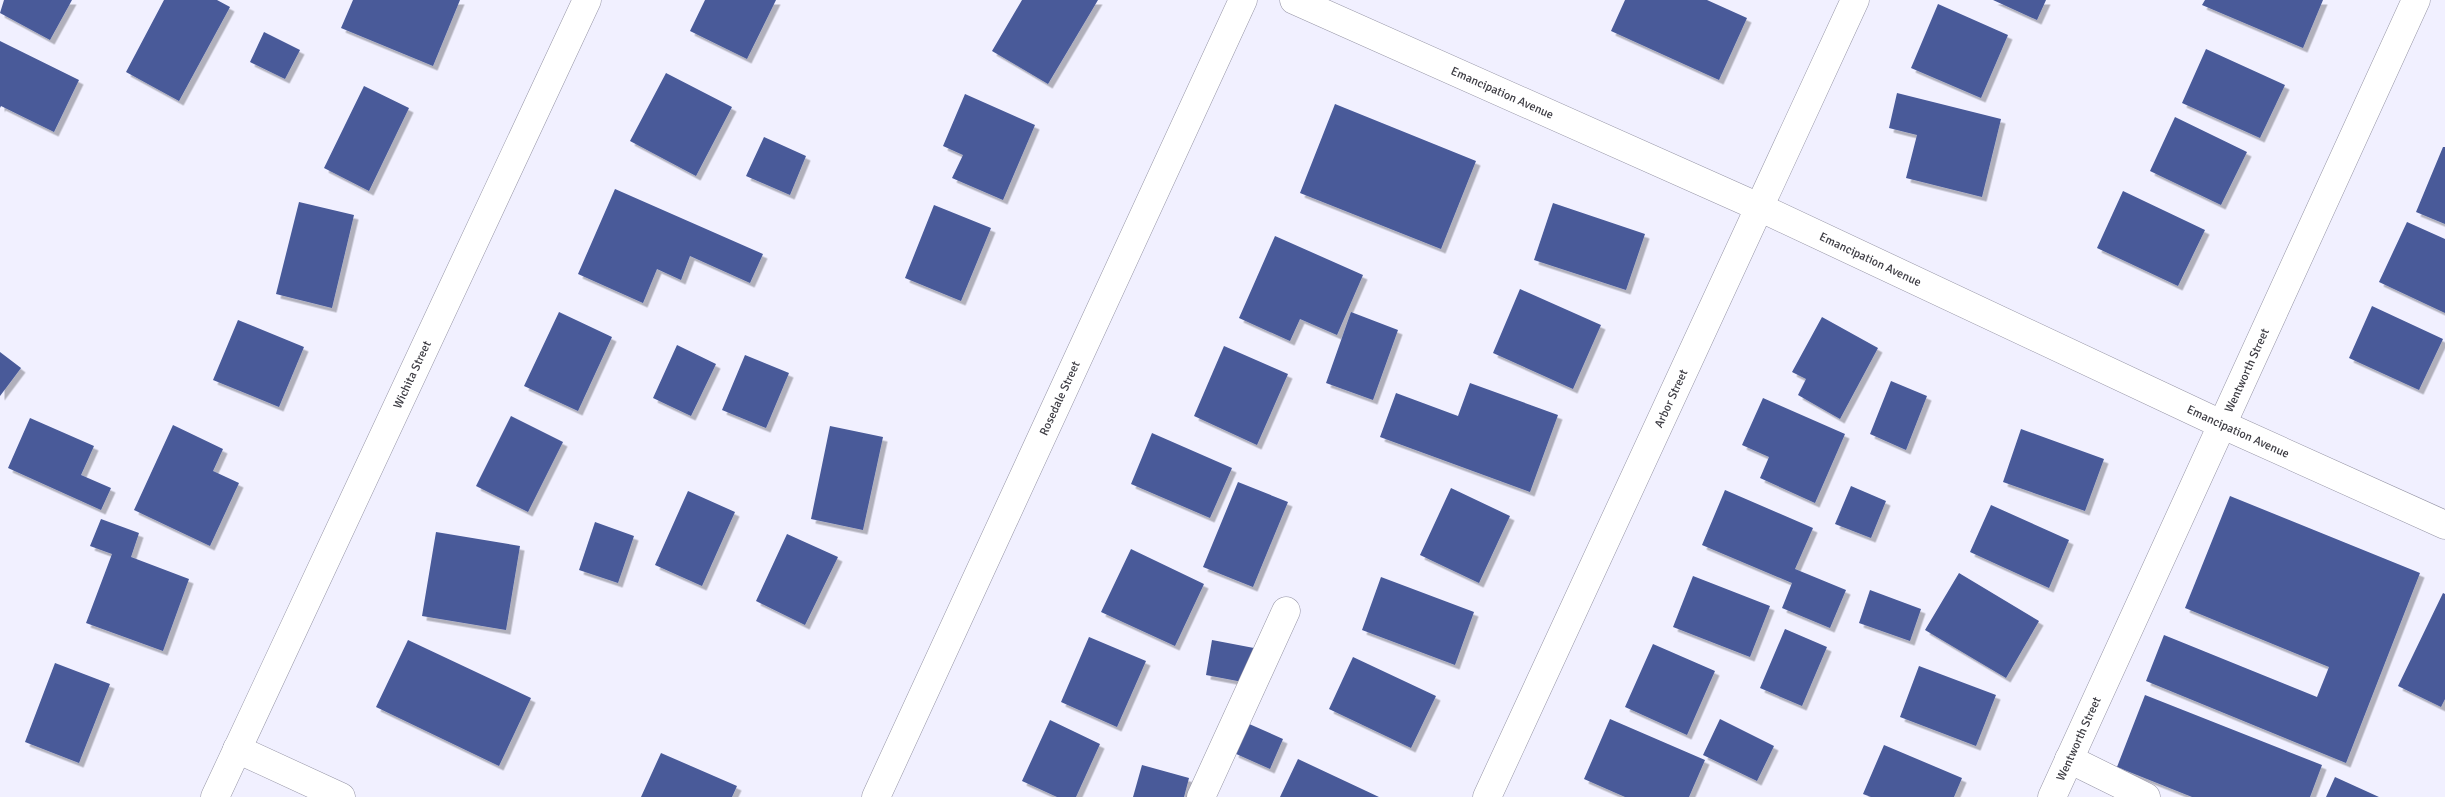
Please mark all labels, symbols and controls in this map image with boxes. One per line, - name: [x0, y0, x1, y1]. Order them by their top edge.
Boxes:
- street label: Emancipation Avenue: [1449, 63, 1556, 122]
- street label: Emancipation Avenue: [1817, 229, 1924, 290]
- street label: Wentworth Street: [2221, 326, 2273, 415]
- street label: Wichita Street: [390, 338, 434, 411]
- street label: Rosedale Street: [1036, 359, 1083, 438]
- street label: Arbor Street: [1651, 367, 1691, 430]
- street label: Emancipation Avenue: [2184, 402, 2292, 461]
- street label: Wentworth Street: [2053, 694, 2104, 783]

